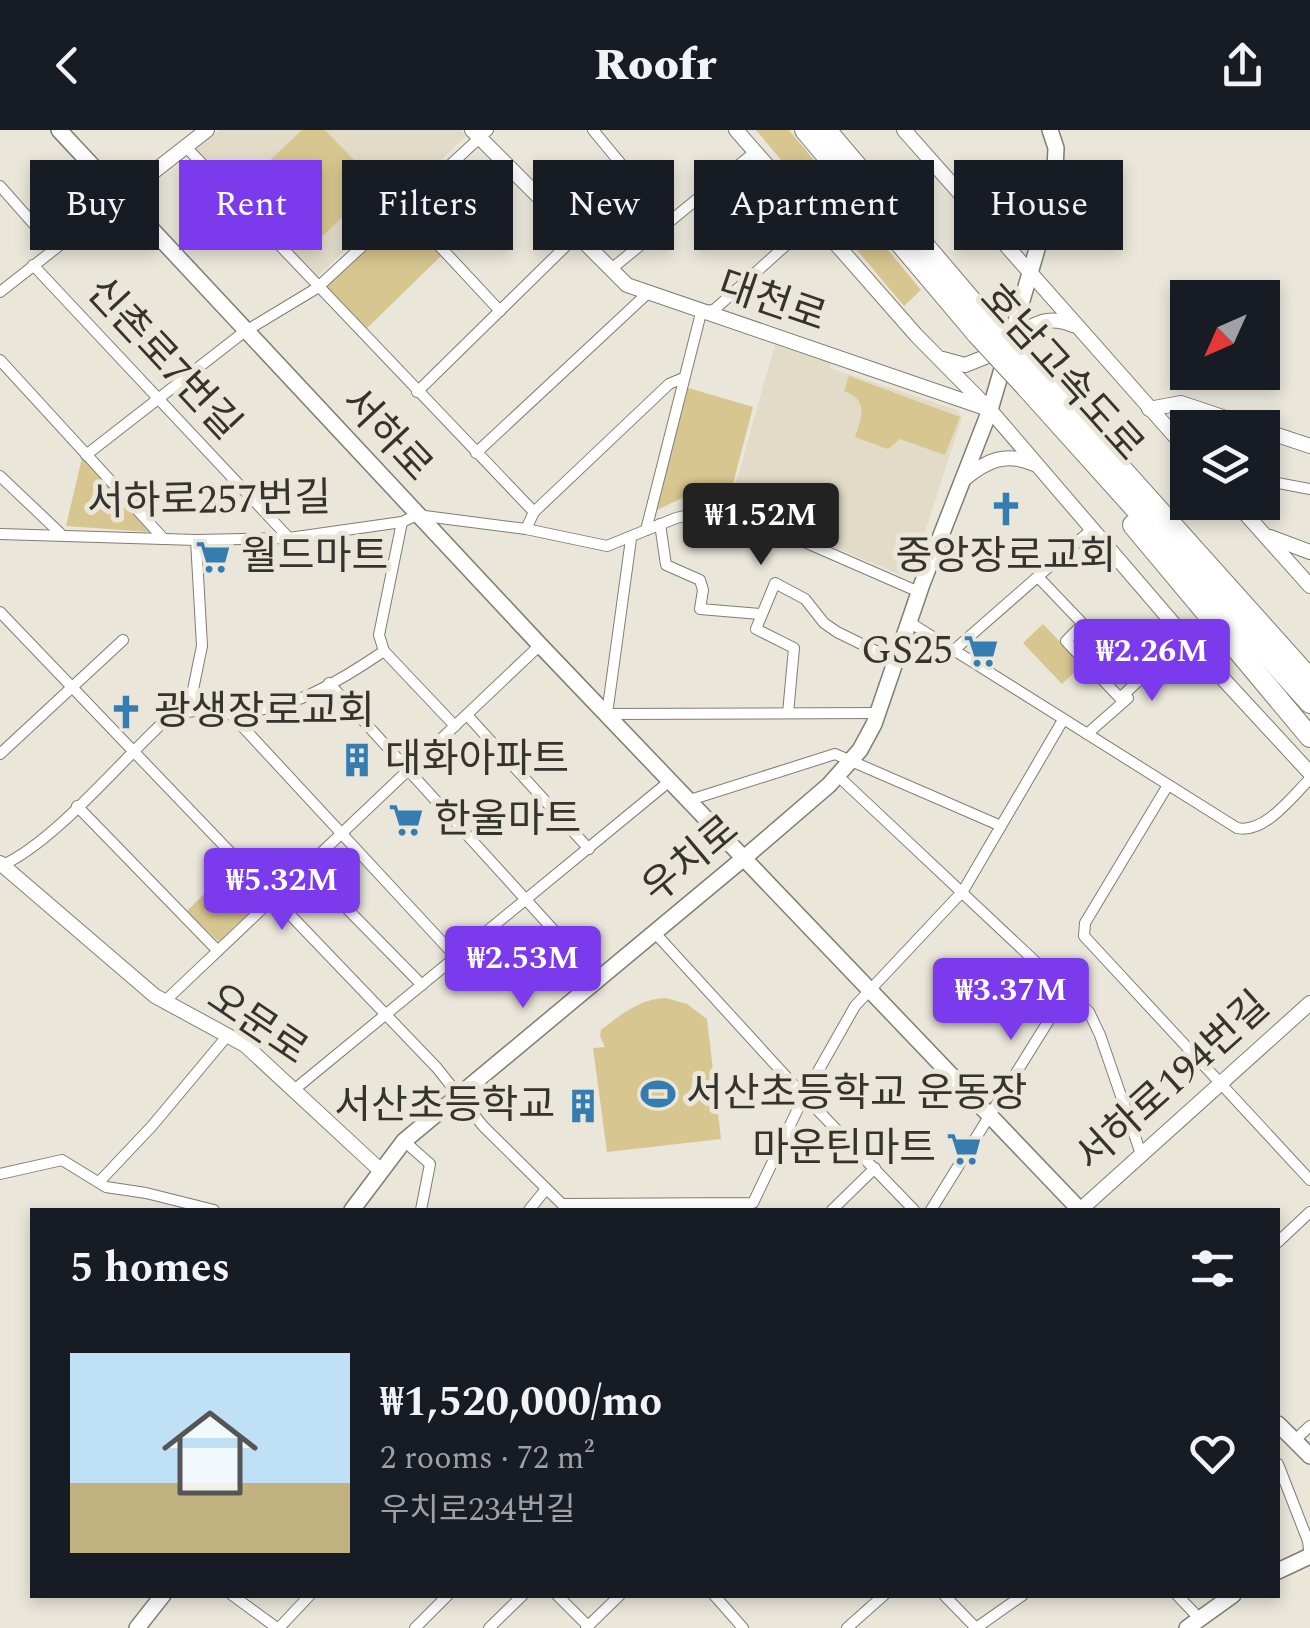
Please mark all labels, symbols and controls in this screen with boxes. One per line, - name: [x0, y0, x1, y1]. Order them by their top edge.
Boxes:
- text: Roofr: [594, 31, 716, 100]
- icon: back: [40, 38, 95, 93]
- icon: share: [1215, 38, 1270, 93]
- chip: Buy: [30, 160, 159, 250]
- chip: Rent: [179, 160, 322, 250]
- chip: Filters: [342, 160, 513, 250]
- chip: New: [533, 160, 674, 250]
- chip: Apartment: [694, 160, 934, 250]
- chip: House: [954, 160, 1123, 250]
- street label: 대천로: [710, 255, 834, 349]
- street label: 신촌로7번길: [71, 264, 255, 454]
- street label: 호남고속도로: [964, 271, 1158, 475]
- north arrow: [1170, 280, 1280, 390]
- map controls: [1170, 280, 1280, 520]
- street label: 서하로: [326, 374, 446, 496]
- button: layers: [1170, 410, 1280, 520]
- street label: 서하로257번길: [86, 468, 332, 534]
- pin: ₩1.52M: [680, 483, 842, 568]
- church icon: 중앙장로교회: [987, 490, 1025, 528]
- text: ₩1.52M: [705, 491, 817, 540]
- place label: 월드마트: [241, 527, 388, 588]
- place label: 중앙장로교회: [896, 527, 1116, 588]
- supermarket icon: 월드마트: [194, 538, 232, 576]
- pin: ₩2.26M: [1071, 619, 1233, 704]
- place label: GS25: [861, 621, 953, 682]
- text: ₩2.26M: [1096, 627, 1208, 676]
- supermarket icon: GS25: [962, 632, 1000, 670]
- place label: 광생장로교회: [154, 682, 375, 743]
- church icon: 광생장로교회: [107, 693, 145, 731]
- place label: 대화아파트: [385, 730, 569, 791]
- building icon: 대화아파트: [338, 741, 376, 779]
- place label: 한울마트: [434, 790, 581, 851]
- supermarket icon: 한울마트: [387, 801, 425, 839]
- street label: 우치로: [629, 801, 753, 919]
- pin: ₩5.32M: [201, 848, 363, 933]
- text: ₩5.32M: [226, 856, 338, 905]
- pin: ₩2.53M: [442, 926, 604, 1011]
- text: ₩2.53M: [467, 934, 579, 983]
- pin: ₩3.37M: [930, 958, 1092, 1043]
- text: ₩3.37M: [955, 966, 1067, 1015]
- street label: 오문로: [194, 969, 320, 1081]
- street label: 서하로194번길: [1062, 978, 1284, 1186]
- place label: 서산초등학교 운동장: [686, 1064, 1027, 1125]
- sports icon: 서산초등학교 운동장: [639, 1075, 677, 1113]
- place label: 서산초등학교: [334, 1076, 555, 1137]
- building icon: 서산초등학교: [564, 1087, 602, 1125]
- place label: 마운틴마트: [752, 1119, 936, 1180]
- supermarket icon: 마운틴마트: [945, 1130, 983, 1168]
- text: 5 homes: [70, 1237, 230, 1300]
- icon: filters: [1185, 1241, 1240, 1296]
- text: ₩1,520,000/mo: [380, 1371, 662, 1434]
- icon: home: [150, 1393, 270, 1513]
- icon: heart: [1185, 1426, 1240, 1481]
- text: 2 rooms · 72 m²: [380, 1434, 594, 1483]
- text: 우치로234번길: [380, 1486, 575, 1535]

